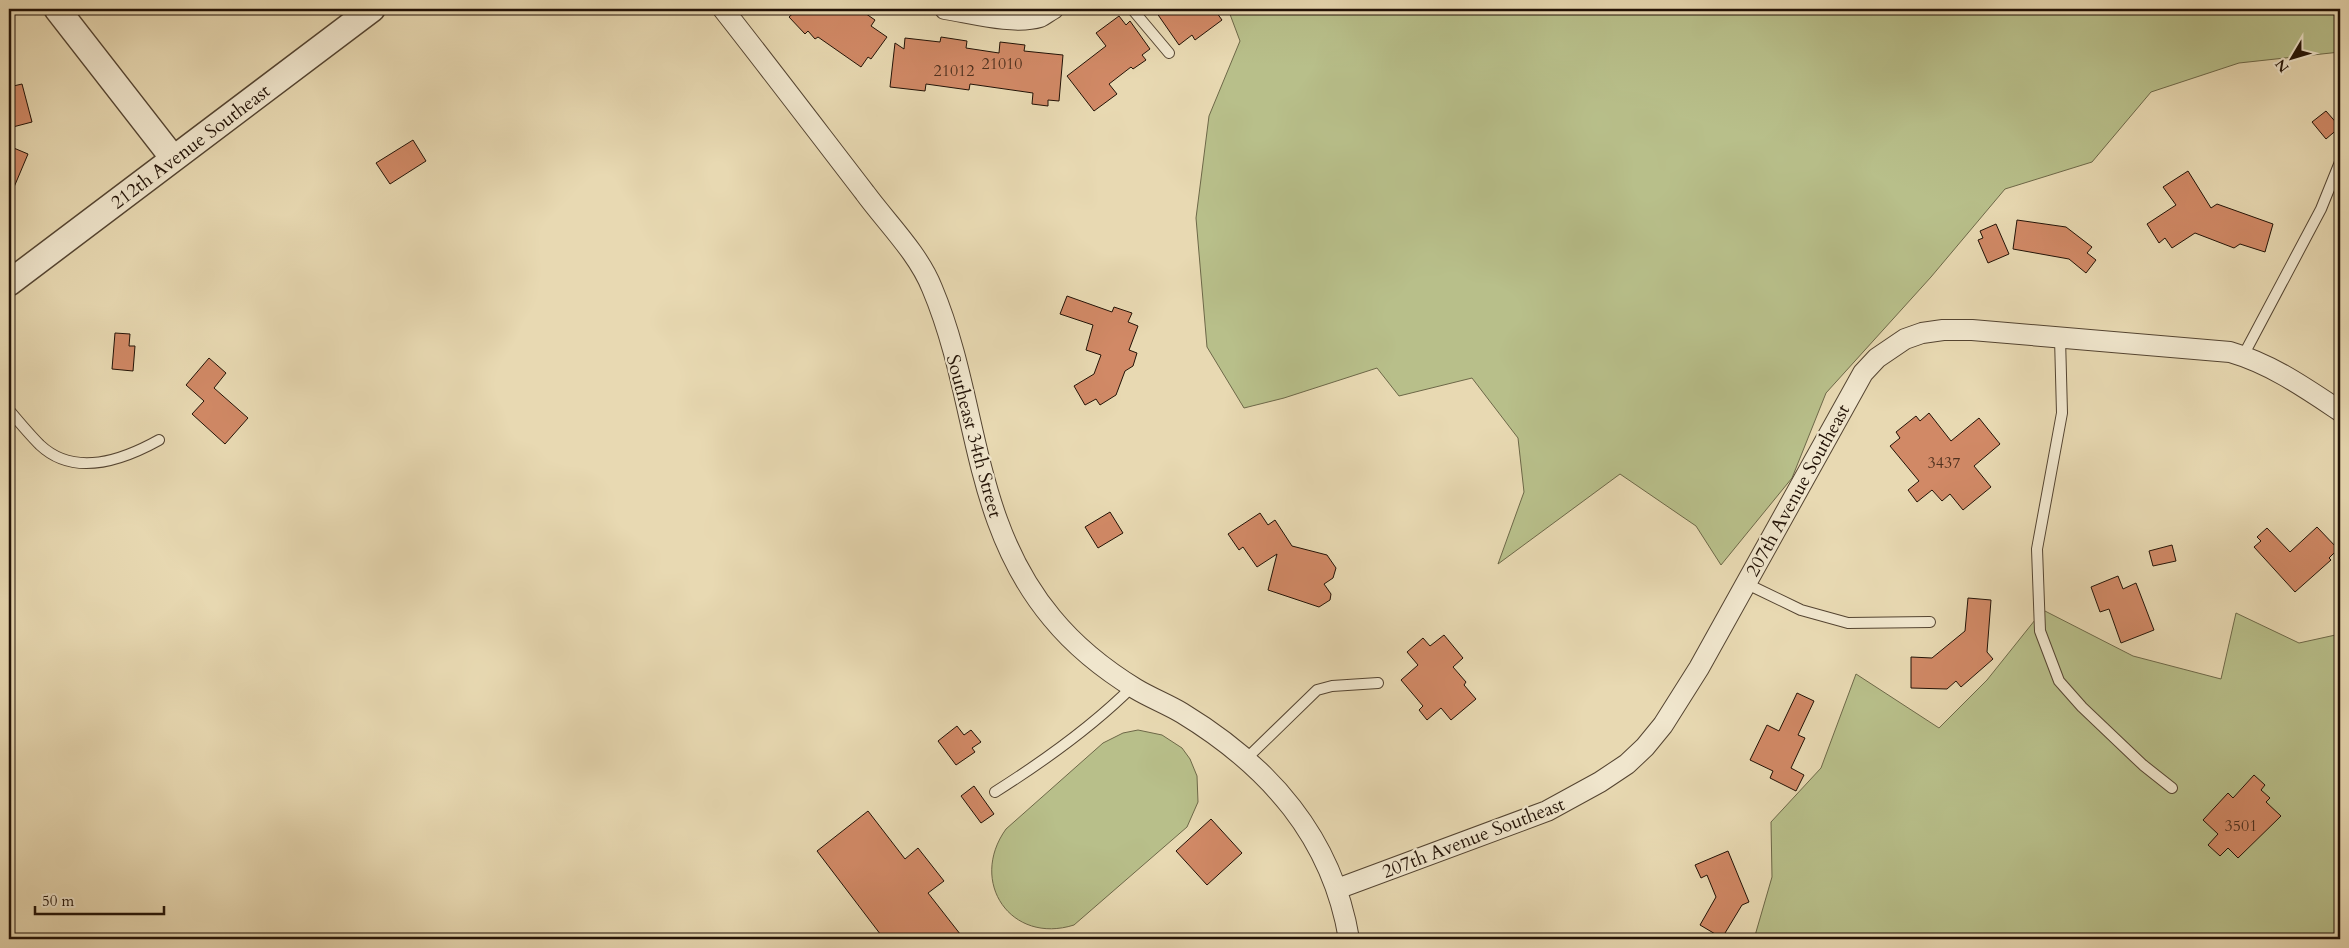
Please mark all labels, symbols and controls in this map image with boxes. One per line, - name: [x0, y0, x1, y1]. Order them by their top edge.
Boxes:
- north arrow: [2266, 32, 2316, 82]
- house number: 21010: [982, 53, 1022, 75]
- text: N: [2271, 55, 2293, 76]
- house number: 21012: [934, 60, 974, 82]
- street label: 212th Avenue Southeast: [106, 78, 276, 215]
- street label: Southeast 34th Street: [940, 352, 1008, 521]
- street label: 207th Avenue Southeast: [1740, 400, 1856, 581]
- house number: 3437: [1928, 452, 1960, 474]
- street label: 207th Avenue Southeast: [1378, 791, 1568, 885]
- house number: 3501: [2225, 815, 2257, 837]
- scale bar: [35, 883, 164, 915]
- text: 50 m: [42, 891, 74, 911]

